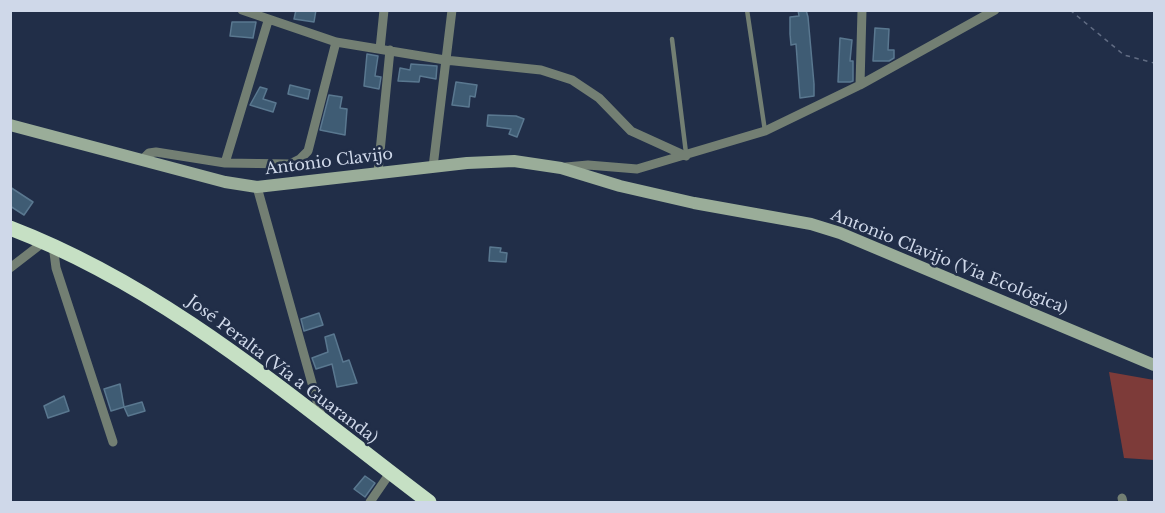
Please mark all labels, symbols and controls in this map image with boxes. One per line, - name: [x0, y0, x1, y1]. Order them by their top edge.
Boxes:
- street label: Antonio Clavijo: [264, 145, 394, 179]
- street label: Antonio Clavijo (Via Ecológica): [828, 206, 1070, 318]
- street label: José Peralta (Vía a Guaranda): [183, 292, 381, 448]

